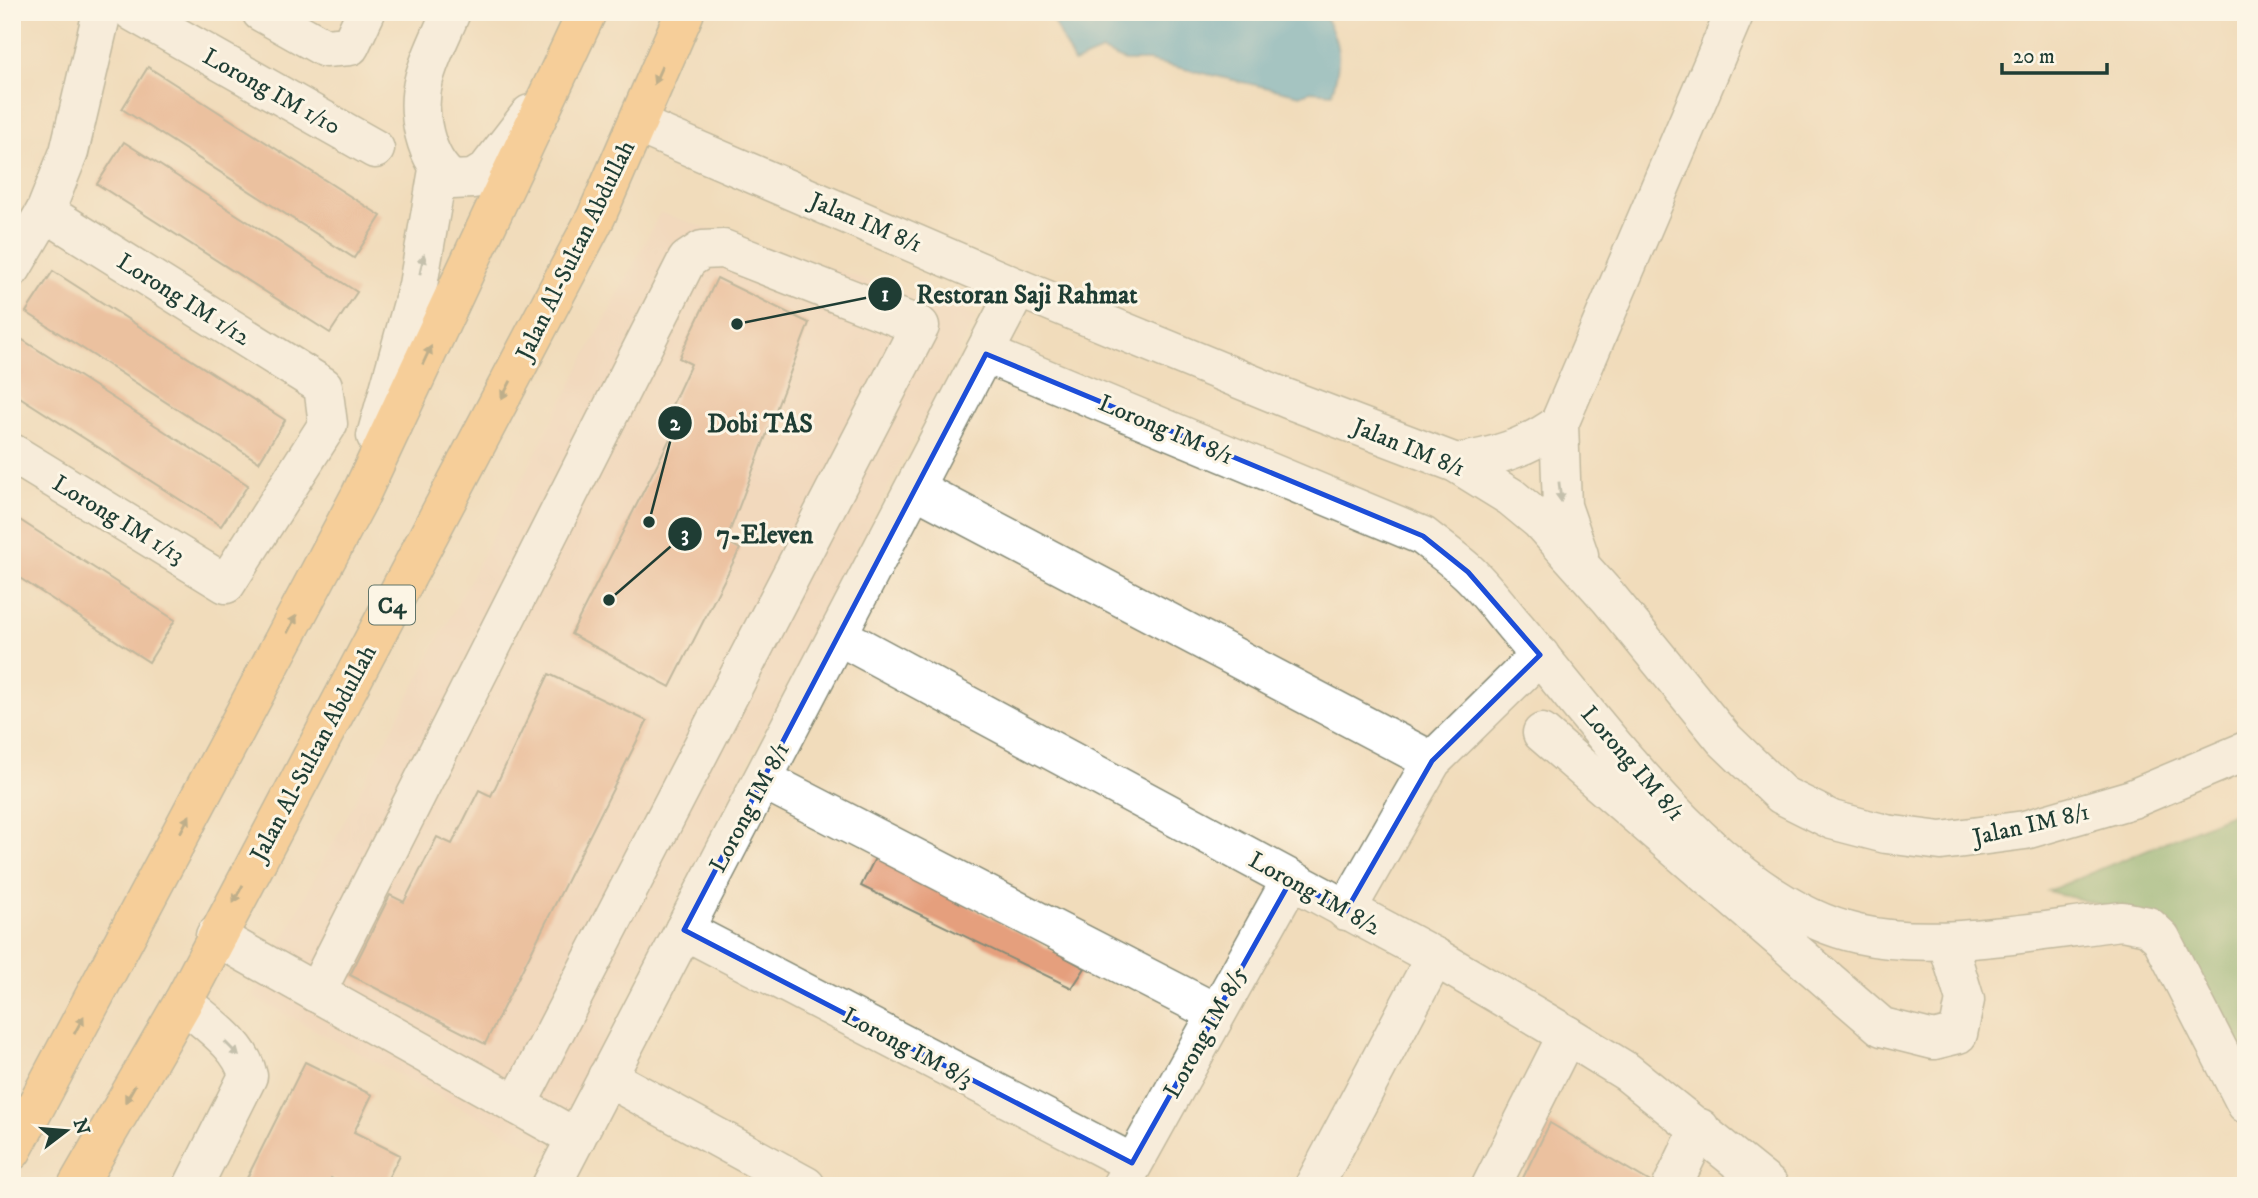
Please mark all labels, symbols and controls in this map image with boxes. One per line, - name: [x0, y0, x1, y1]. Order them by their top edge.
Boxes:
- scale bar: [2002, 32, 2108, 76]
- street label: Lorong IM 1/10: [197, 42, 346, 142]
- text: 20 m: [2013, 44, 2055, 70]
- one-way arrow: [652, 65, 664, 85]
- street label: Jalan Al-Sultan Abdullah: [509, 135, 642, 367]
- street label: Jalan IM 8/1: [803, 185, 926, 260]
- street label: Lorong IM 1/12: [111, 247, 256, 353]
- one-way arrow: [417, 253, 428, 275]
- callout: Restoran Saji Rahmat: [867, 270, 1152, 317]
- text: Restoran Saji Rahmat: [916, 279, 1138, 312]
- text: 1: [881, 282, 889, 308]
- one-way arrow: [422, 344, 433, 365]
- one-way arrow: [500, 380, 511, 400]
- street label: Lorong IM 8/1: [1094, 388, 1237, 472]
- callout: Dobi TAS: [658, 399, 826, 446]
- text: Dobi TAS: [707, 408, 813, 441]
- text: 2: [670, 411, 681, 437]
- street label: Jalan IM 8/1: [1346, 411, 1469, 484]
- street label: Lorong IM 1/13: [47, 469, 190, 571]
- one-way arrow: [1555, 481, 1566, 503]
- callout: 7-Eleven: [668, 510, 828, 557]
- text: 7-Eleven: [717, 519, 814, 552]
- text: 3: [681, 522, 689, 548]
- road number: C4: [369, 586, 415, 624]
- one-way arrow: [286, 614, 298, 633]
- street label: Jalan Al-Sultan Abdullah: [243, 640, 384, 869]
- street label: Lorong IM 8/1: [1574, 700, 1691, 828]
- street label: Lorong IM 8/1: [703, 737, 797, 878]
- street label: Jalan IM 8/1: [1968, 797, 2092, 853]
- one-way arrow: [179, 814, 191, 834]
- street label: Lorong IM 8/2: [1243, 845, 1386, 943]
- one-way arrow: [232, 884, 244, 903]
- street label: Lorong IM 8/5: [1157, 961, 1254, 1104]
- street label: Lorong IM 8/3: [837, 1001, 978, 1095]
- one-way arrow: [72, 1015, 84, 1035]
- one-way arrow: [224, 1040, 241, 1057]
- one-way arrow: [124, 1084, 136, 1103]
- north arrow: [32, 1096, 102, 1166]
- text: N: [68, 1116, 94, 1138]

